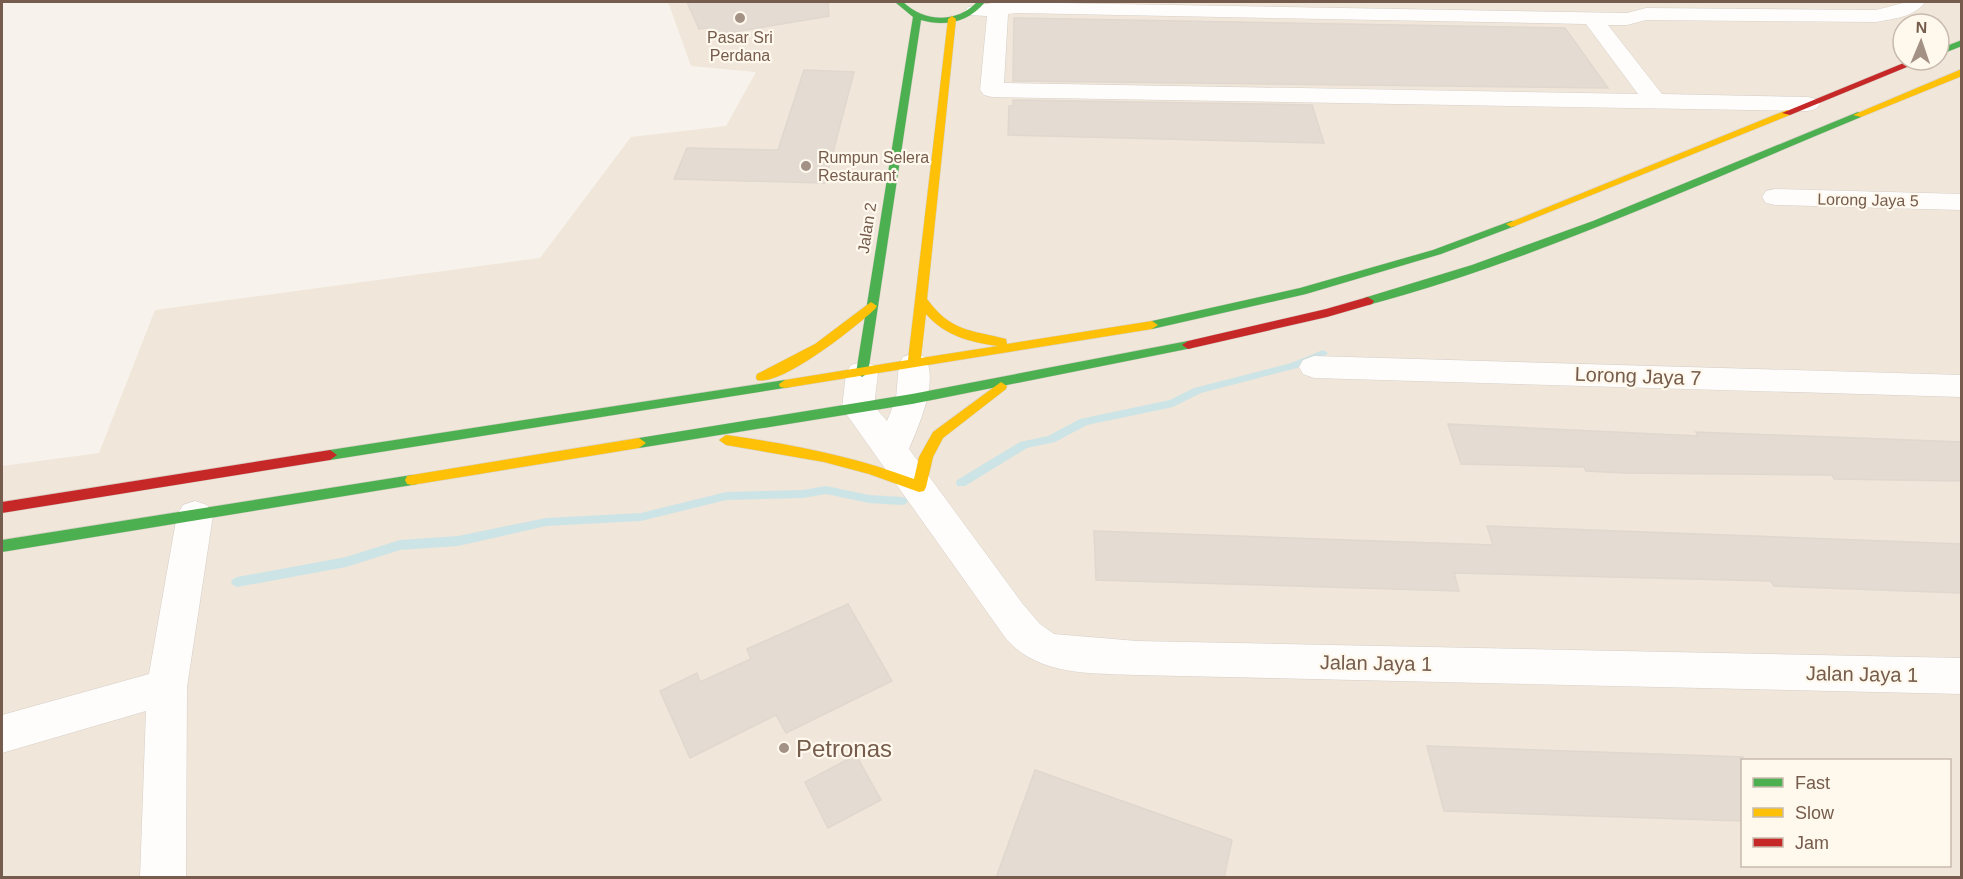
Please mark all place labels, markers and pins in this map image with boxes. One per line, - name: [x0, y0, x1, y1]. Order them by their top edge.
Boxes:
- marker: Pasar Sri Perdana: [733, 11, 747, 25]
- place label: Pasar Sri Perdana: [707, 29, 773, 64]
- place label: Rumpun Selera Restaurant: [818, 149, 929, 184]
- marker: Rumpun Selera Restaurant: [799, 159, 813, 173]
- place label: Petronas: [796, 735, 892, 762]
- marker: Petronas: [777, 741, 791, 755]

